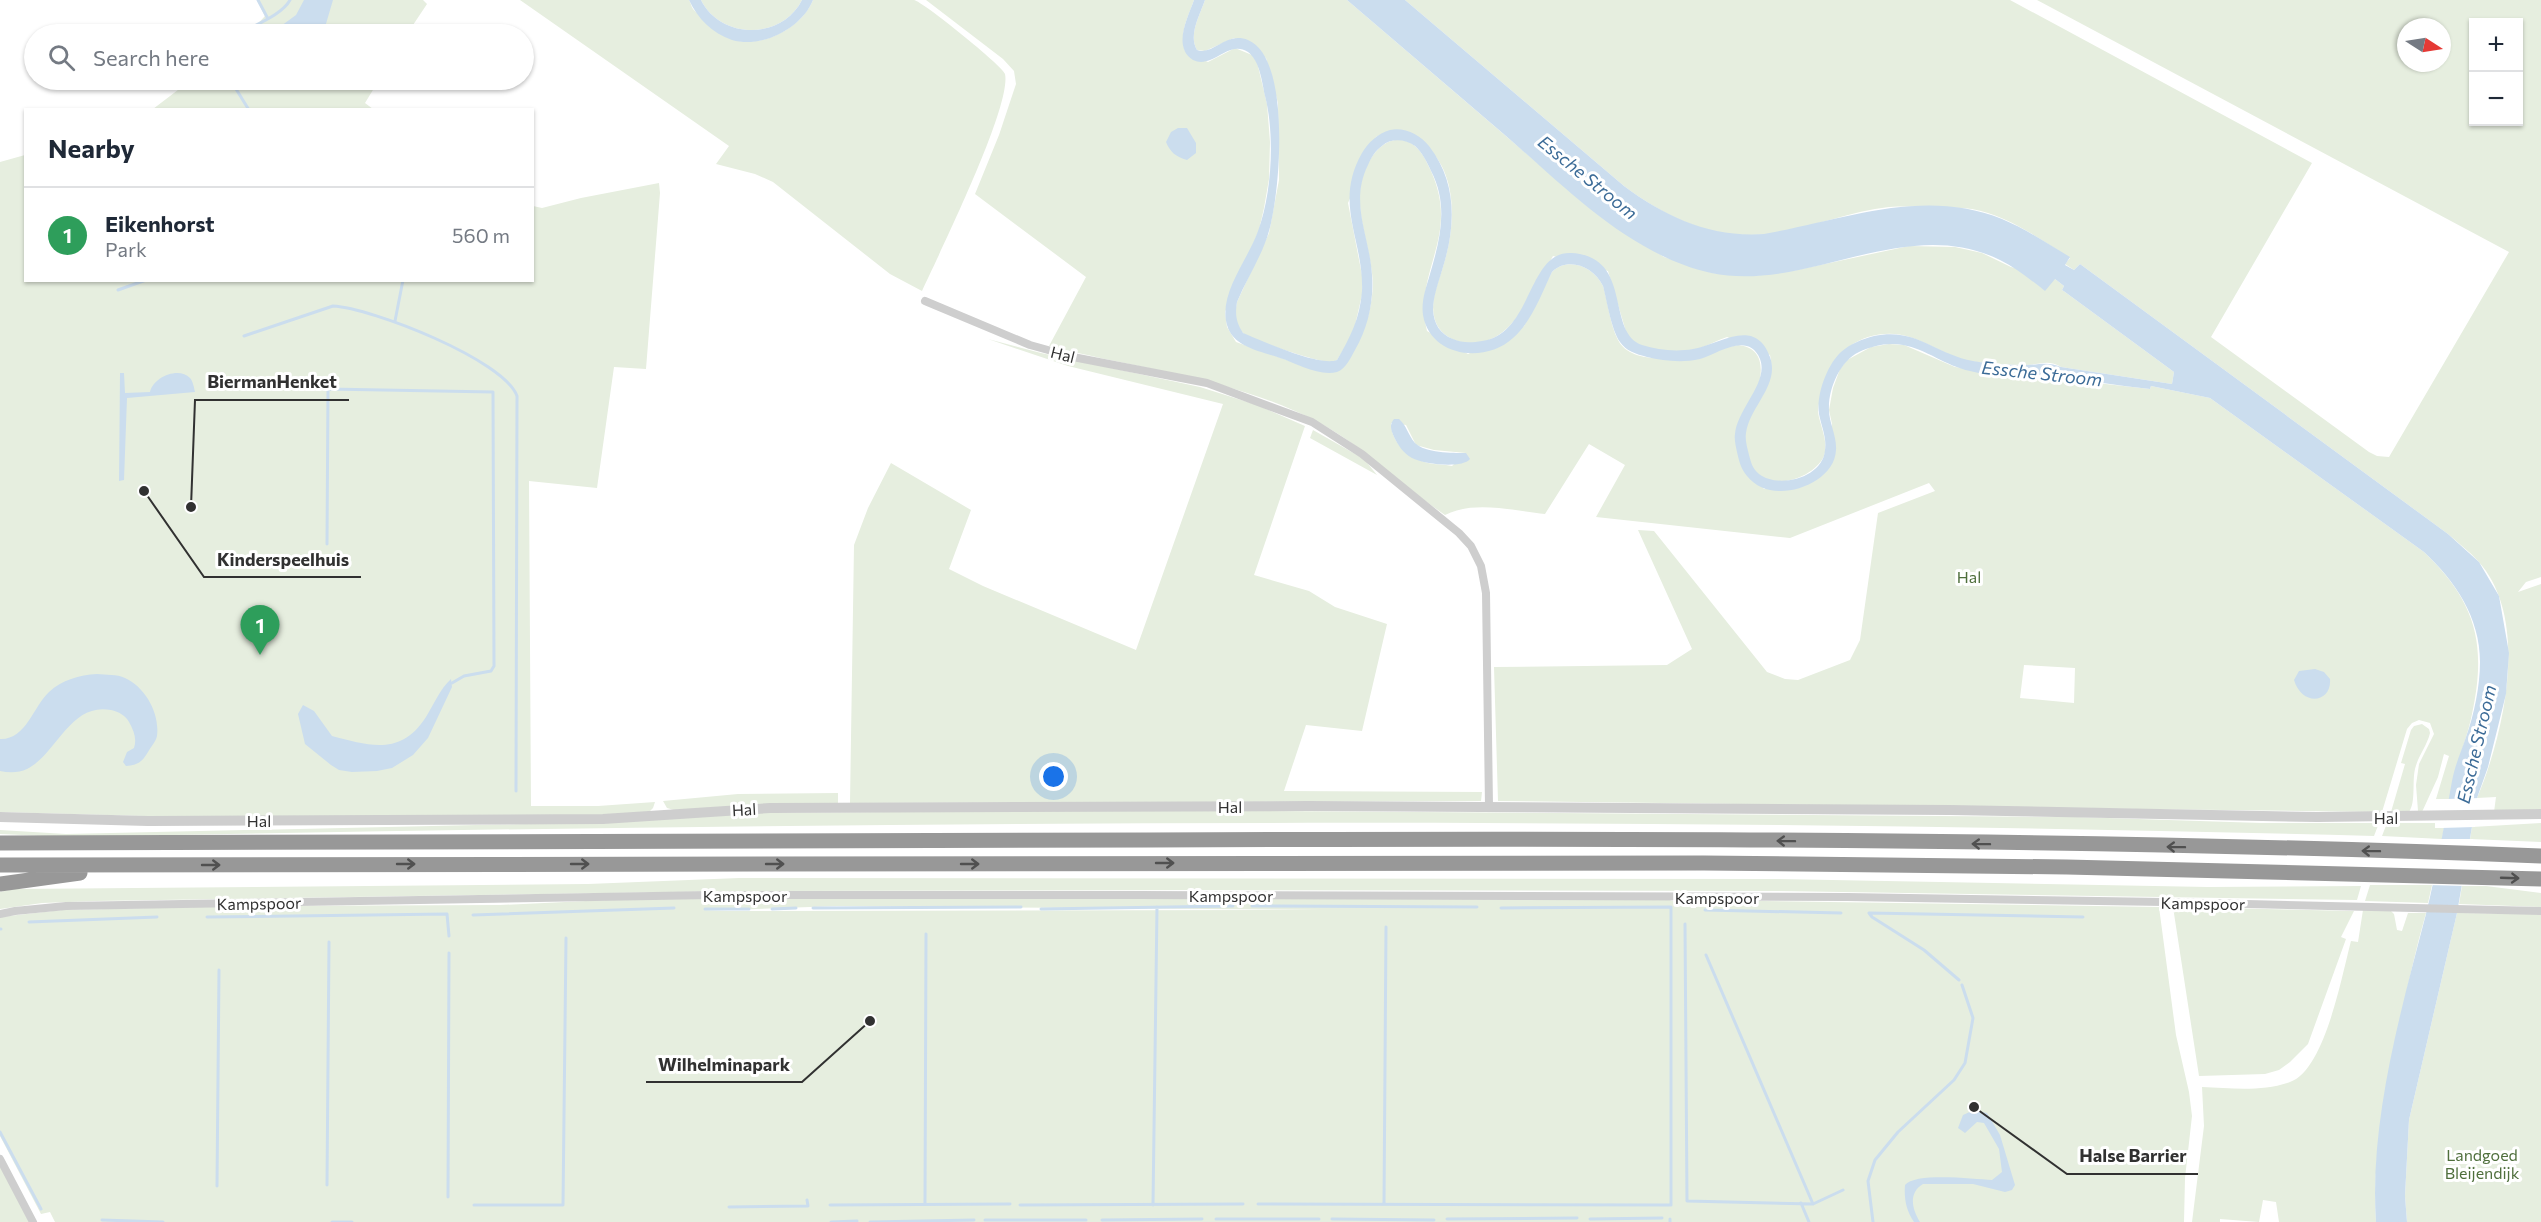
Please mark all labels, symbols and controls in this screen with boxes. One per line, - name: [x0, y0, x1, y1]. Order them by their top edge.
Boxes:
- north arrow: [2397, 18, 2451, 72]
- map controls: [2469, 18, 2523, 126]
- button: +: [2469, 18, 2523, 72]
- search box: [24, 24, 534, 90]
- icon: search: [45, 41, 78, 74]
- text: Search here: [93, 44, 209, 71]
- button: −: [2469, 72, 2523, 126]
- water label: Essche Stroom: [1534, 130, 1642, 224]
- text: Nearby: [48, 132, 135, 163]
- text: Eikenhorst: [105, 210, 215, 237]
- text: 1: [63, 223, 72, 247]
- text: 560 m: [452, 223, 510, 247]
- text: Park: [105, 237, 147, 261]
- street label: Hal: [1049, 342, 1077, 366]
- water label: Essche Stroom: [1981, 356, 2103, 390]
- callout: BiermanHenket: [195, 364, 349, 400]
- text: BiermanHenket: [207, 370, 337, 392]
- callout: Kinderspeelhuis: [204, 541, 361, 577]
- text: Kinderspeelhuis: [217, 548, 349, 570]
- park label: Hal: [1957, 567, 1981, 586]
- pin: 1: [240, 606, 280, 655]
- water label: Essche Stroom: [2452, 683, 2500, 805]
- your location: [1039, 762, 1068, 791]
- street label: Hal: [1218, 797, 1242, 816]
- street label: Hal: [731, 799, 757, 819]
- street label: Hal: [2374, 808, 2398, 827]
- street label: Hal: [247, 811, 271, 830]
- one-way arrow: [1776, 835, 1796, 847]
- one-way arrow: [1971, 838, 1991, 850]
- one-way arrow: [2166, 841, 2186, 853]
- one-way arrow: [2361, 846, 2381, 857]
- one-way arrow: [1154, 857, 1174, 869]
- one-way arrow: [395, 858, 415, 870]
- one-way arrow: [569, 858, 589, 870]
- one-way arrow: [764, 858, 784, 870]
- one-way arrow: [959, 858, 979, 870]
- one-way arrow: [200, 859, 220, 871]
- one-way arrow: [2499, 872, 2519, 883]
- street label: Kampspoor: [703, 886, 788, 905]
- street label: Kampspoor: [1189, 886, 1274, 905]
- street label: Kampspoor: [1675, 888, 1760, 907]
- street label: Kampspoor: [217, 893, 302, 913]
- street label: Kampspoor: [2161, 893, 2246, 913]
- callout: Wilhelminapark: [646, 1046, 802, 1082]
- text: Wilhelminapark: [658, 1053, 791, 1075]
- callout: Halse Barrier: [2067, 1138, 2198, 1174]
- text: Halse Barrier: [2079, 1144, 2187, 1166]
- park label: Landgoed Bleijendijk: [2445, 1145, 2520, 1182]

